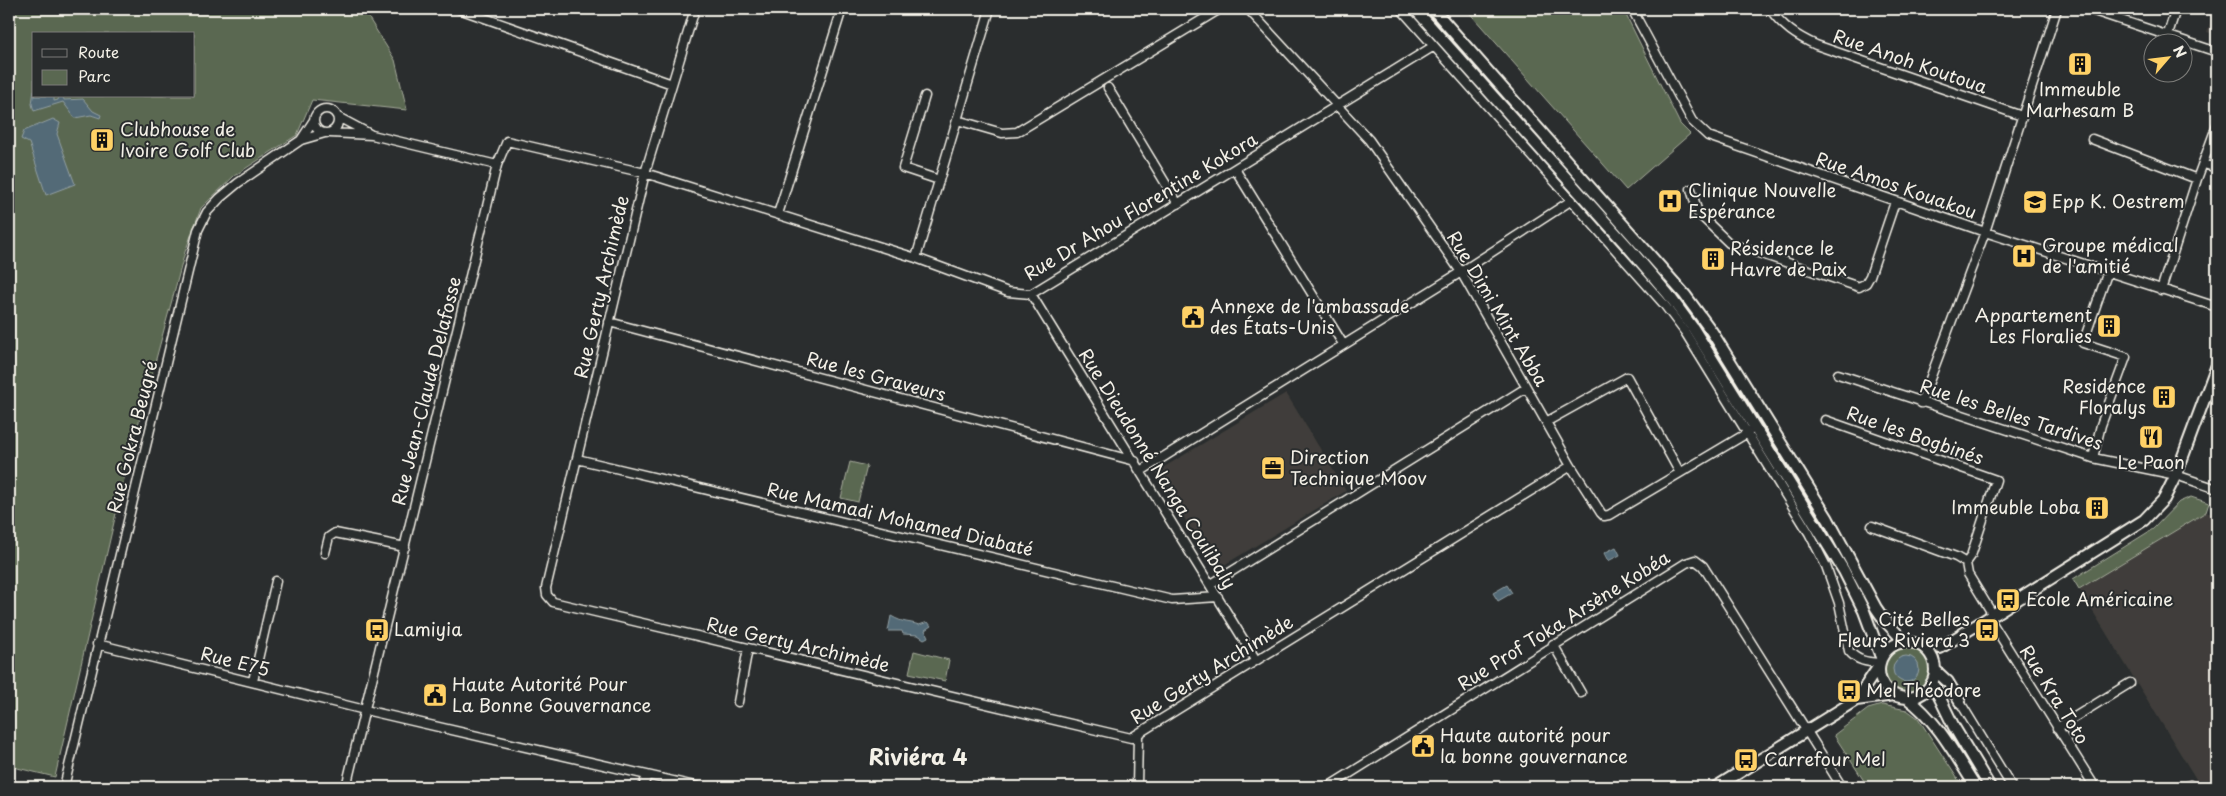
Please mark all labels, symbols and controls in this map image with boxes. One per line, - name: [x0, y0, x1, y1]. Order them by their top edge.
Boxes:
- street label: Rue Anoh Koutoua: [1830, 22, 1992, 100]
- legend: [32, 32, 195, 98]
- north arrow: [2144, 32, 2194, 82]
- text: Route: [78, 40, 119, 63]
- text: N: [2168, 42, 2192, 61]
- building icon: Immeuble Marhesam B: [2067, 51, 2093, 77]
- text: Parc: [78, 64, 111, 87]
- place label: Immeuble Marhesam B: [2026, 75, 2134, 123]
- place label: Clubhouse de Ivoire Golf Club: [120, 115, 255, 163]
- street label: Rue Dr Ahou Florentine Kokora: [1018, 125, 1262, 286]
- building icon: Clubhouse de Ivoire Golf Club: [89, 127, 115, 153]
- street label: Rue Amos Kouakou: [1812, 144, 1981, 225]
- place label: Clinique Nouvelle Espérance: [1688, 176, 1836, 224]
- place label: Epp K. Oestrem: [2052, 187, 2185, 214]
- hospital icon: Clinique Nouvelle Espérance: [1657, 188, 1683, 214]
- school or university icon: Epp K. Oestrem: [2022, 189, 2048, 215]
- street label: Rue Gerty Archimède: [566, 192, 635, 381]
- street label: Rue Dimi Mint Abba: [1441, 225, 1556, 392]
- place label: Groupe médical de l'amitié: [2042, 231, 2179, 279]
- place label: Résidence le Havre de Paix: [1730, 234, 1847, 282]
- hospital icon: Groupe médical de l'amitié: [2011, 243, 2037, 269]
- building icon: Résidence le Havre de Paix: [1700, 246, 1726, 272]
- street label: Rue Jean-Claude Delafosse: [384, 273, 467, 508]
- place label: Annexe de l'ambassade des États-Unis: [1210, 292, 1410, 340]
- place label: Appartement Les Floralies: [1975, 301, 2092, 349]
- public building icon: Annexe de l'ambassade des États-Unis: [1180, 304, 1206, 330]
- building icon: Appartement Les Floralies: [2096, 313, 2122, 339]
- street label: Rue Dieudonné Nanga Coulibaly: [1073, 343, 1244, 594]
- street label: Rue les Graveurs: [804, 344, 949, 407]
- street label: Rue Gokra Beugré: [99, 357, 164, 516]
- street label: Rue les Belles Tardives: [1917, 371, 2106, 456]
- place label: Residence Floralys: [2062, 372, 2146, 420]
- building icon: Residence Floralys: [2151, 384, 2177, 410]
- street label: Rue les Bogbinés: [1843, 398, 1988, 471]
- restaurant icon: Le Paon: [2138, 424, 2164, 450]
- place label: Direction Technique Moov: [1290, 443, 1427, 491]
- place label: Le Paon: [2117, 448, 2185, 475]
- office icon: Direction Technique Moov: [1260, 455, 1286, 481]
- street label: Rue Mamadi Mohamed Diabaté: [765, 475, 1036, 562]
- place label: Immeuble Loba: [1951, 493, 2081, 520]
- building icon: Immeuble Loba: [2084, 495, 2110, 521]
- street label: Rue Prof Toka Arsène Kobéa: [1452, 543, 1675, 696]
- place label: Ecole Américaine: [2026, 585, 2173, 612]
- bus stop icon: Ecole Américaine: [1995, 587, 2021, 613]
- place label: Cité Belles Fleurs Riviera 3: [1837, 605, 1970, 653]
- street label: Rue Gerty Archimède: [1125, 608, 1298, 730]
- street label: Rue Gerty Archimède: [704, 609, 893, 678]
- place label: Lamiyia: [394, 615, 462, 642]
- bus stop icon: Lamiyia: [364, 617, 390, 643]
- bus stop icon: Cité Belles Fleurs Riviera 3: [1974, 617, 2000, 643]
- street label: Rue E75: [198, 639, 273, 682]
- street label: Rue Kra Toto: [2014, 639, 2097, 749]
- place label: Haute Autorité Pour La Bonne Gouvernance: [452, 670, 652, 718]
- place label: Mel Théodore: [1866, 676, 1981, 703]
- bus stop icon: Mel Théodore: [1836, 678, 1862, 704]
- public building icon: Haute Autorité Pour La Bonne Gouvernance: [422, 682, 448, 708]
- place label: Haute autorité pour la bonne gouvernance: [1440, 721, 1628, 769]
- public building icon: Haute autorité pour la bonne gouvernance: [1410, 733, 1436, 759]
- district label: Riviéra 4: [869, 739, 967, 772]
- place label: Carrefour Mel: [1764, 745, 1886, 772]
- bus stop icon: Carrefour Mel: [1733, 747, 1759, 773]

